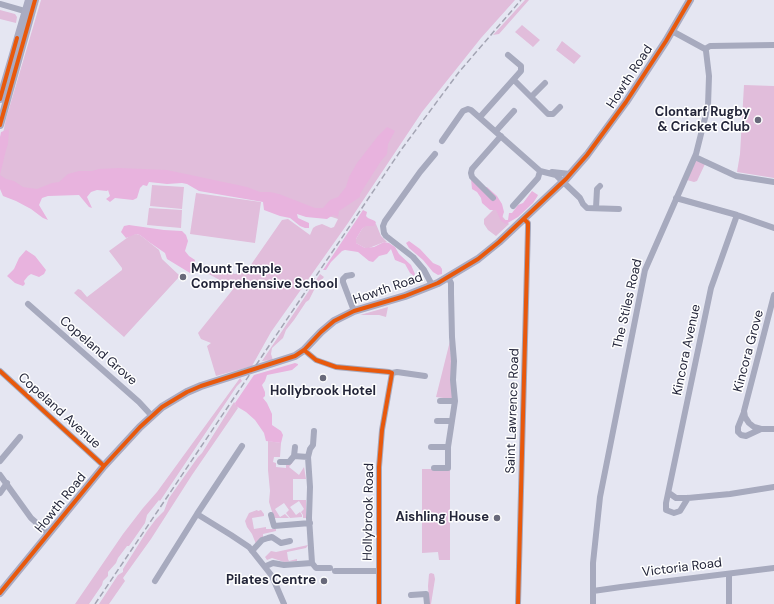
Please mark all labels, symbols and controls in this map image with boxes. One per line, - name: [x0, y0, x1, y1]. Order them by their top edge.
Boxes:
- street label: Howth Road: [604, 42, 656, 112]
- place label: Clontarf Rugby & Cricket Club: [655, 105, 750, 136]
- marker: Clontarf Rugby & Cricket Club: [753, 115, 763, 125]
- street label: The Stiles Road: [610, 257, 646, 351]
- place label: Mount Temple Comprehensive School: [191, 262, 338, 293]
- street label: Howth Road: [351, 270, 425, 308]
- marker: Mount Temple Comprehensive School: [178, 272, 188, 282]
- street label: Kincora Avenue: [670, 303, 704, 397]
- street label: Kincora Grove: [731, 308, 767, 394]
- street label: Copeland Grove: [56, 313, 140, 389]
- street label: Saint Lawrence Road: [503, 348, 523, 474]
- street label: Copeland Avenue: [14, 370, 104, 452]
- marker: Hollybrook Hotel: [318, 373, 328, 383]
- place label: Hollybrook Hotel: [270, 384, 376, 400]
- street label: Hollybrook Road: [360, 463, 378, 561]
- street label: Howth Road: [32, 470, 90, 536]
- place label: Aishling House: [395, 510, 489, 526]
- marker: Aishling House: [492, 513, 502, 523]
- street label: Victoria Road: [641, 555, 723, 581]
- place label: Pilates Centre: [226, 573, 316, 589]
- marker: Pilates Centre: [319, 576, 329, 586]

